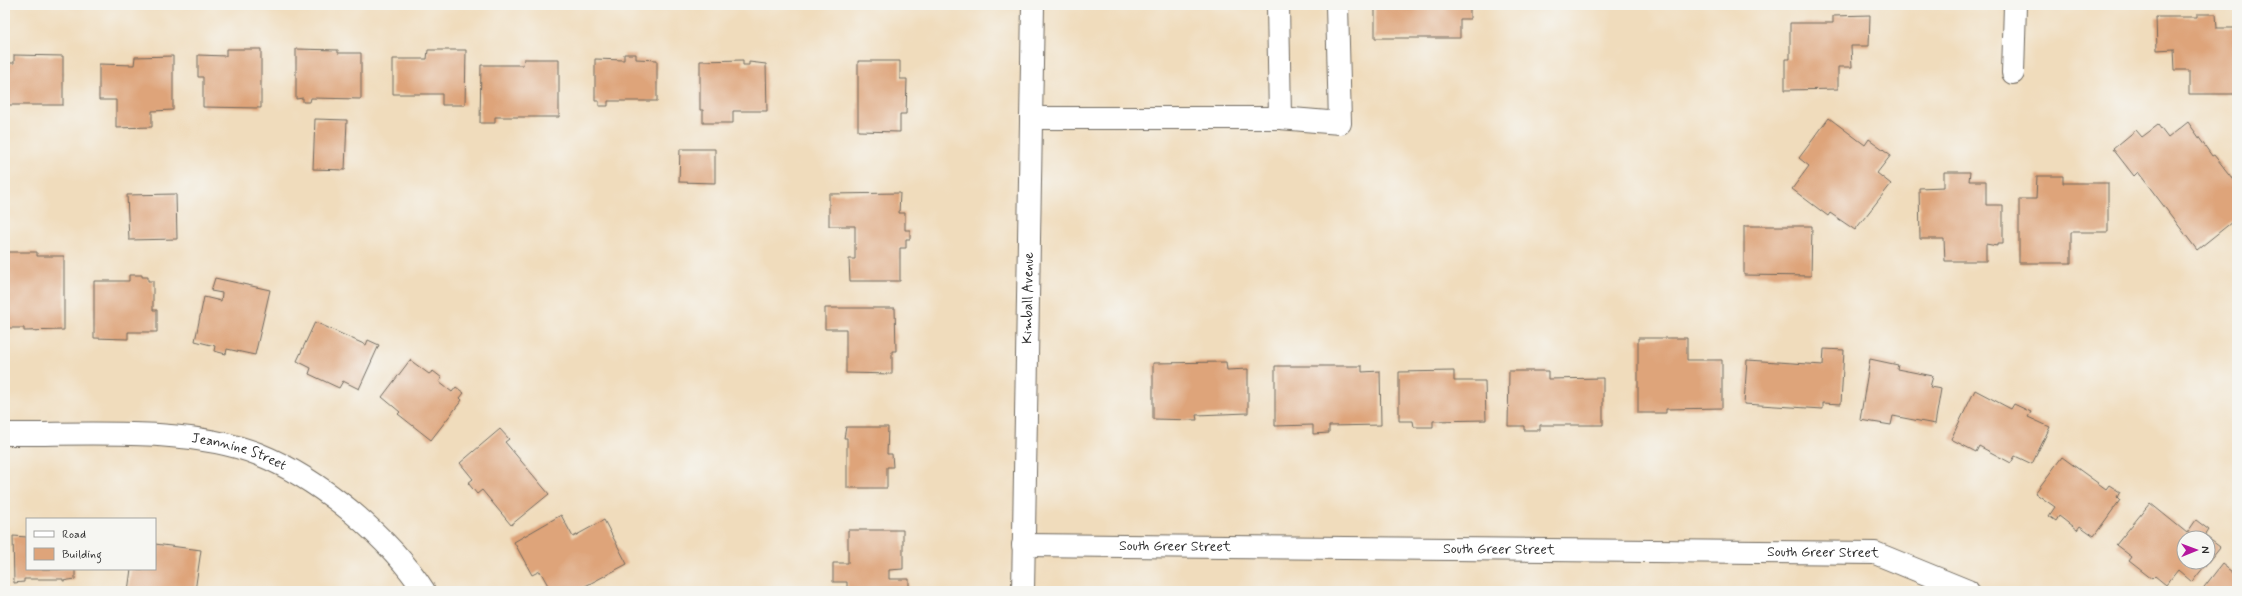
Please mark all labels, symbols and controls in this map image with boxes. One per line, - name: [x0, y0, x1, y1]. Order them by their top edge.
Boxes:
- street label: Kimball Avenue: [1018, 252, 1038, 344]
- street label: Jeannine Street: [190, 429, 290, 475]
- legend: [26, 518, 156, 570]
- text: Road: [62, 527, 86, 543]
- north arrow: [2176, 530, 2216, 570]
- street label: South Greer Street: [1119, 537, 1232, 556]
- street label: South Greer Street: [1443, 540, 1556, 559]
- street label: South Greer Street: [1767, 543, 1880, 562]
- text: N: [2198, 546, 2212, 554]
- text: Building: [62, 547, 102, 564]

